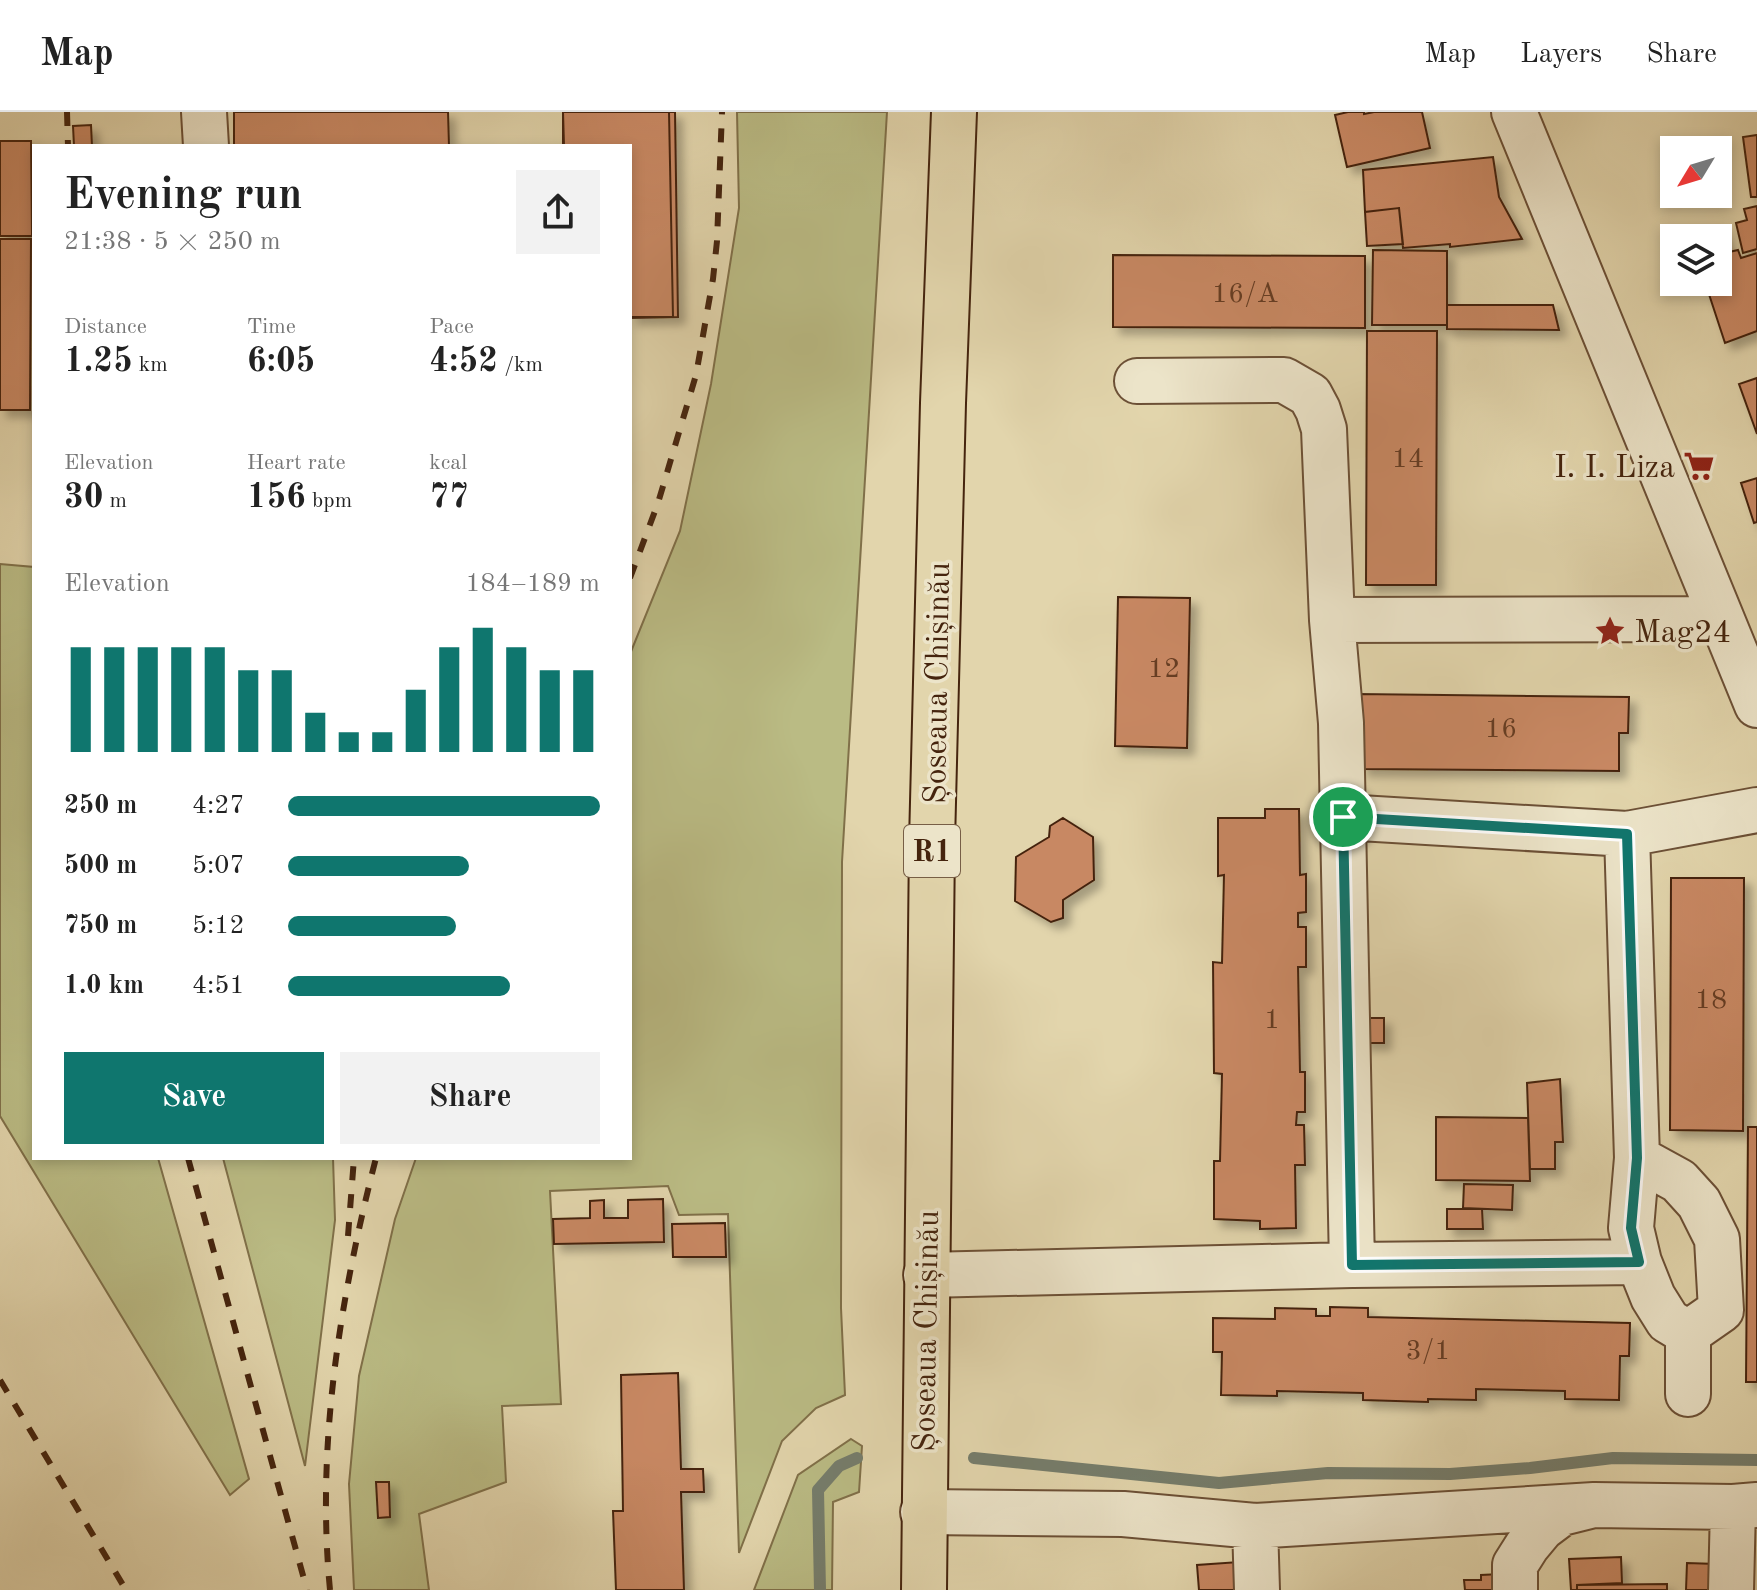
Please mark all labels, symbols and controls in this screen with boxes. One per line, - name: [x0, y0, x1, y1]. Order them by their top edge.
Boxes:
- text: Map: [40, 36, 114, 74]
- text: Map: [1424, 41, 1476, 69]
- text: Layers: [1520, 41, 1602, 69]
- text: Share: [1646, 41, 1717, 69]
- north arrow: [1660, 136, 1732, 208]
- map controls: [1660, 136, 1732, 296]
- button: share: [516, 170, 600, 254]
- text: Evening run: [64, 174, 302, 218]
- button: layers: [1660, 224, 1732, 296]
- text: 21:38 · 5 × 250 m: [64, 229, 281, 255]
- house number: 16/A: [1212, 281, 1278, 309]
- text: Distance: [64, 316, 147, 338]
- text: Time: [247, 316, 296, 338]
- text: Pace: [429, 316, 474, 338]
- text: 1.25: [64, 345, 133, 379]
- text: 6:05: [247, 345, 315, 379]
- text: 4:52: [429, 345, 498, 379]
- text: km: [133, 354, 168, 376]
- text: /km: [498, 354, 543, 376]
- house number: 14: [1392, 446, 1424, 474]
- supermarket icon: I. I. Liza: [1682, 449, 1716, 483]
- text: Elevation: [64, 452, 154, 474]
- text: Heart rate: [247, 452, 346, 474]
- text: kcal: [429, 452, 467, 474]
- place label: I. I. Liza: [1554, 453, 1675, 485]
- text: 30: [64, 481, 103, 515]
- text: 156: [247, 481, 306, 515]
- text: 77: [429, 481, 469, 515]
- text: m: [103, 490, 127, 512]
- text: bpm: [306, 490, 352, 512]
- street label: Șoseaua Chișinău: [921, 562, 957, 804]
- text: Elevation: [64, 571, 170, 597]
- text: 184–189 m: [465, 571, 600, 597]
- place icon: Mag24: [1593, 614, 1627, 648]
- place label: Mag24: [1634, 618, 1731, 650]
- house number: 12: [1148, 656, 1180, 684]
- house number: 16: [1485, 716, 1517, 744]
- pin: [1309, 783, 1377, 851]
- text: 250 m: [64, 793, 137, 819]
- text: 4:27: [192, 793, 245, 819]
- icon: arrive: [1321, 795, 1365, 839]
- road number: R1: [904, 825, 960, 877]
- text: 500 m: [64, 853, 137, 879]
- text: 5:07: [192, 853, 245, 879]
- text: 750 m: [64, 913, 137, 939]
- text: 5:12: [192, 913, 245, 939]
- text: 1.0 km: [64, 973, 144, 999]
- text: 4:51: [192, 973, 245, 999]
- house number: 18: [1695, 987, 1727, 1015]
- house number: 1: [1264, 1007, 1280, 1035]
- button: Save: [64, 1052, 324, 1144]
- button: Share: [340, 1052, 600, 1144]
- street label: Șoseaua Chișinău: [910, 1210, 946, 1452]
- house number: 3/1: [1405, 1338, 1451, 1366]

